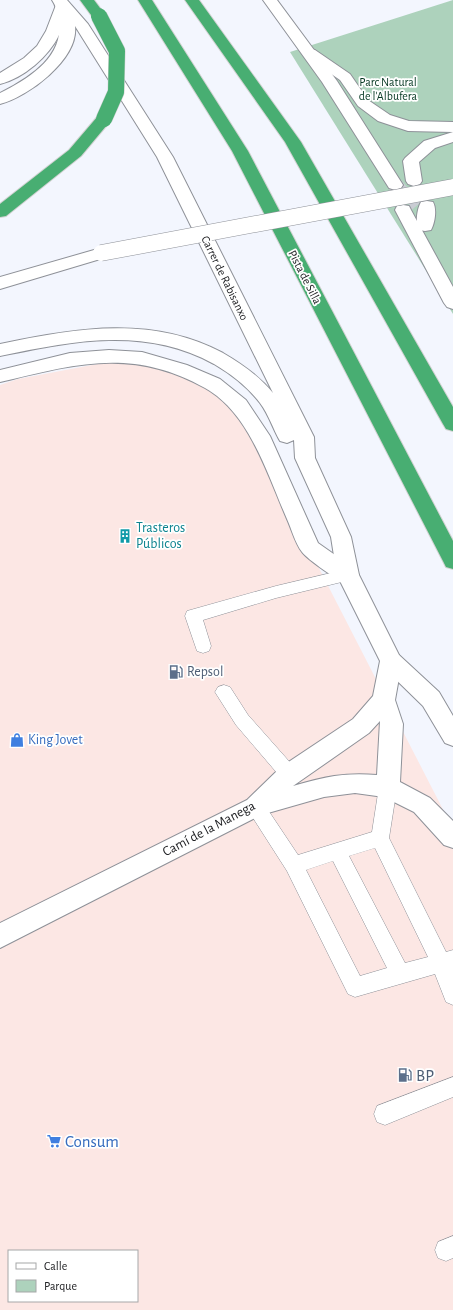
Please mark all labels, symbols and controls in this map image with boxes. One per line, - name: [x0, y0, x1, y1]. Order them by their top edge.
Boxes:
- park label: Parc Natural de l'Albufera: [359, 76, 418, 102]
- street label: Carrer de Rabisanxo: [199, 234, 251, 322]
- street label: Pista de Silla: [286, 248, 324, 306]
- place label: Trasteros Públicos: [136, 521, 185, 551]
- building icon: Trasteros Públicos: [117, 528, 133, 544]
- fuel station icon: Repsol: [168, 664, 184, 680]
- place label: Repsol: [187, 665, 223, 679]
- shop icon: King Jovet: [9, 732, 25, 748]
- place label: King Jovet: [28, 733, 83, 747]
- street label: Camí de la Manega: [160, 798, 258, 859]
- fuel station icon: BP: [397, 1067, 413, 1083]
- place label: BP: [416, 1067, 434, 1084]
- supermarket icon: Consum: [46, 1133, 62, 1149]
- place label: Consum: [65, 1133, 119, 1150]
- legend: [8, 1250, 138, 1302]
- text: Calle: [44, 1260, 67, 1272]
- text: Parque: [44, 1280, 77, 1292]

